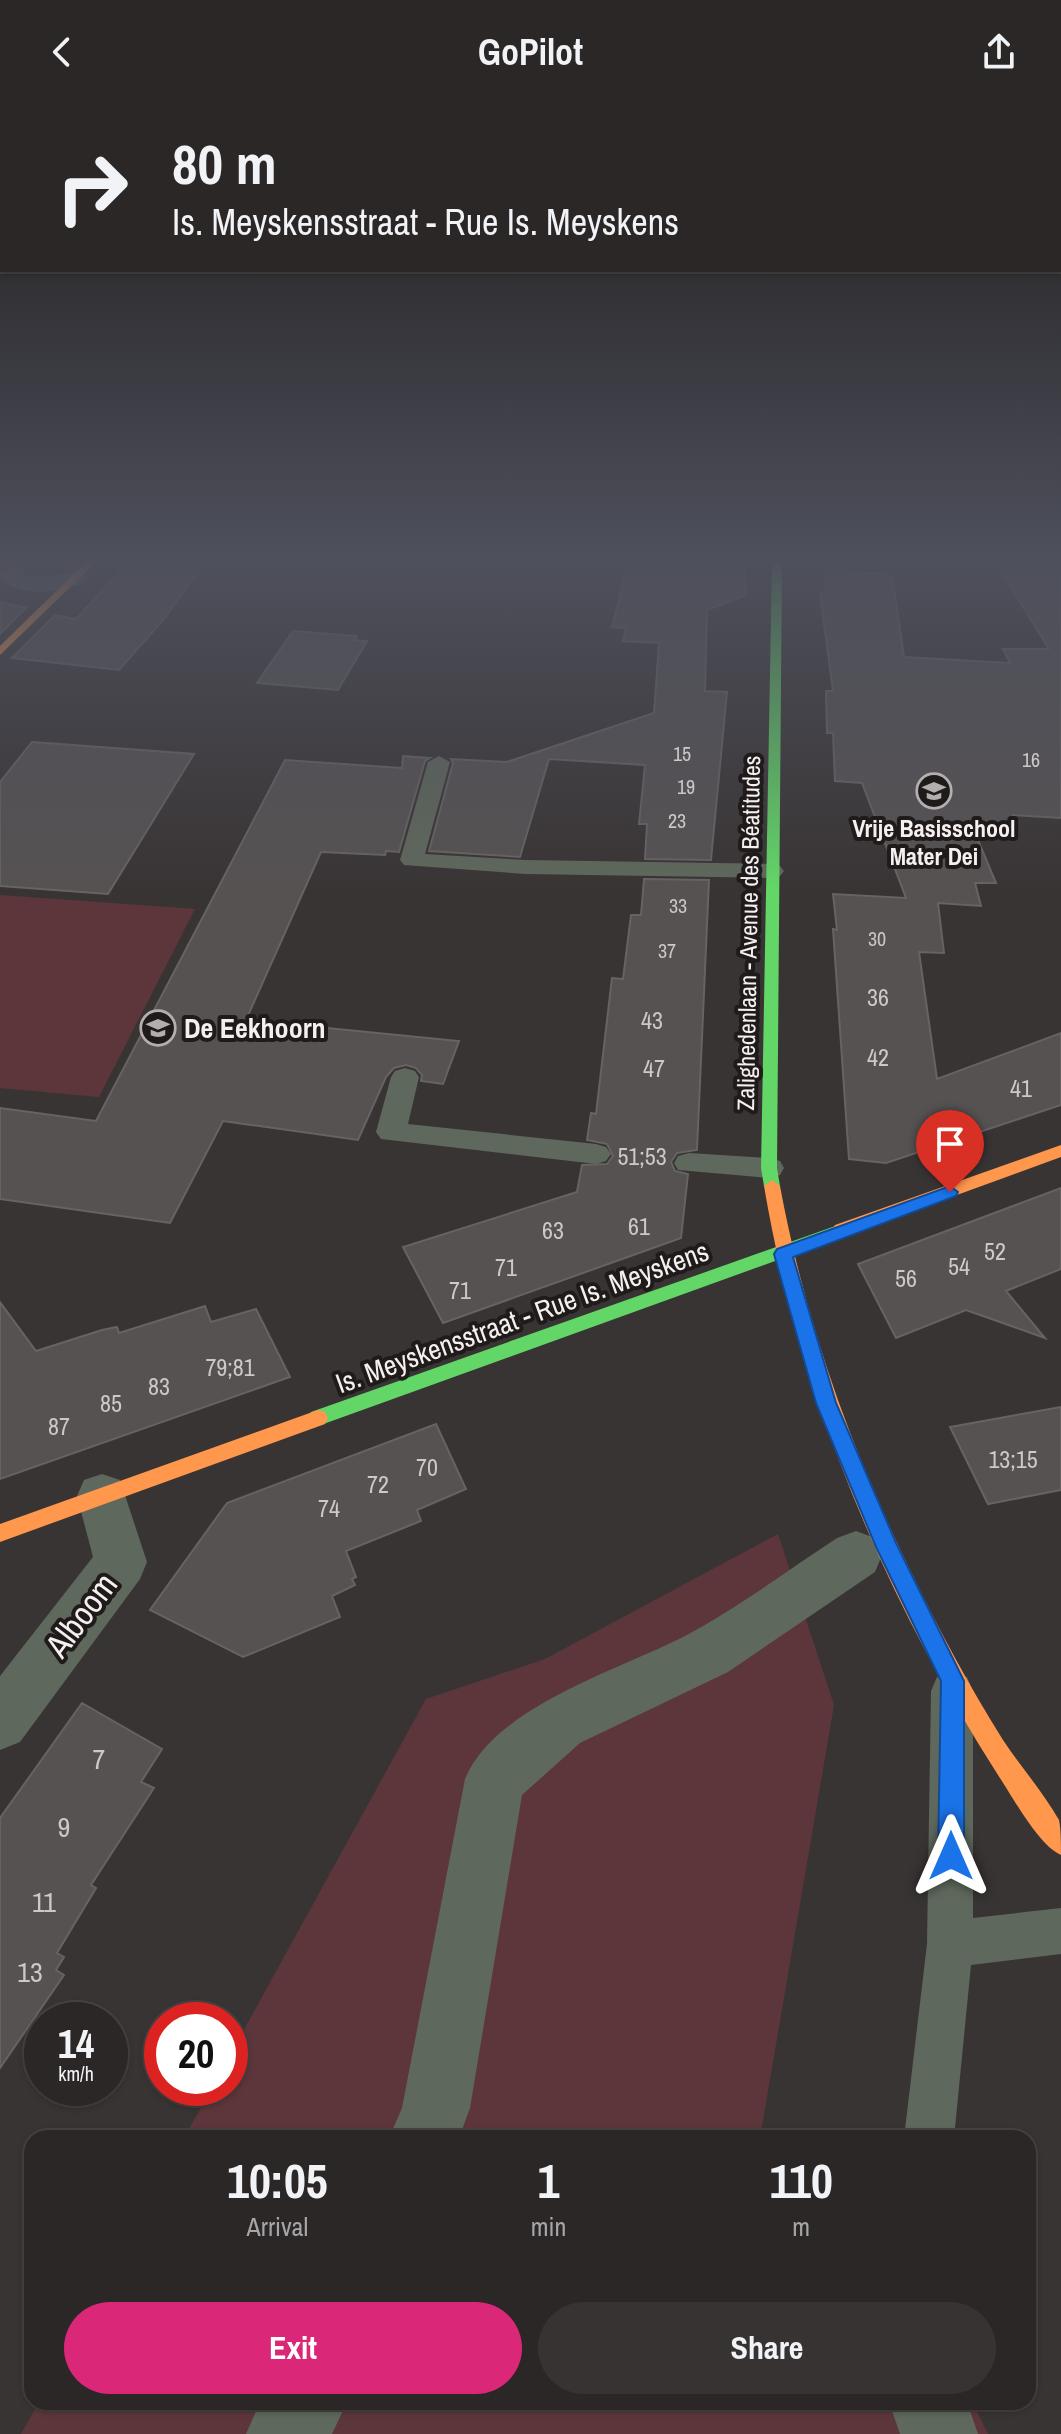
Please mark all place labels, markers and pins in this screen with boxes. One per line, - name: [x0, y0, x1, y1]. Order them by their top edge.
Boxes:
- school or university icon: Vrije Basisschool Mater Dei: [915, 772, 953, 810]
- place label: Vrije Basisschool Mater Dei: [852, 812, 1016, 872]
- school or university icon: De Eekhoorn: [139, 1009, 177, 1047]
- place label: De Eekhoorn: [184, 1009, 326, 1047]
- pin: [916, 1110, 984, 1192]

